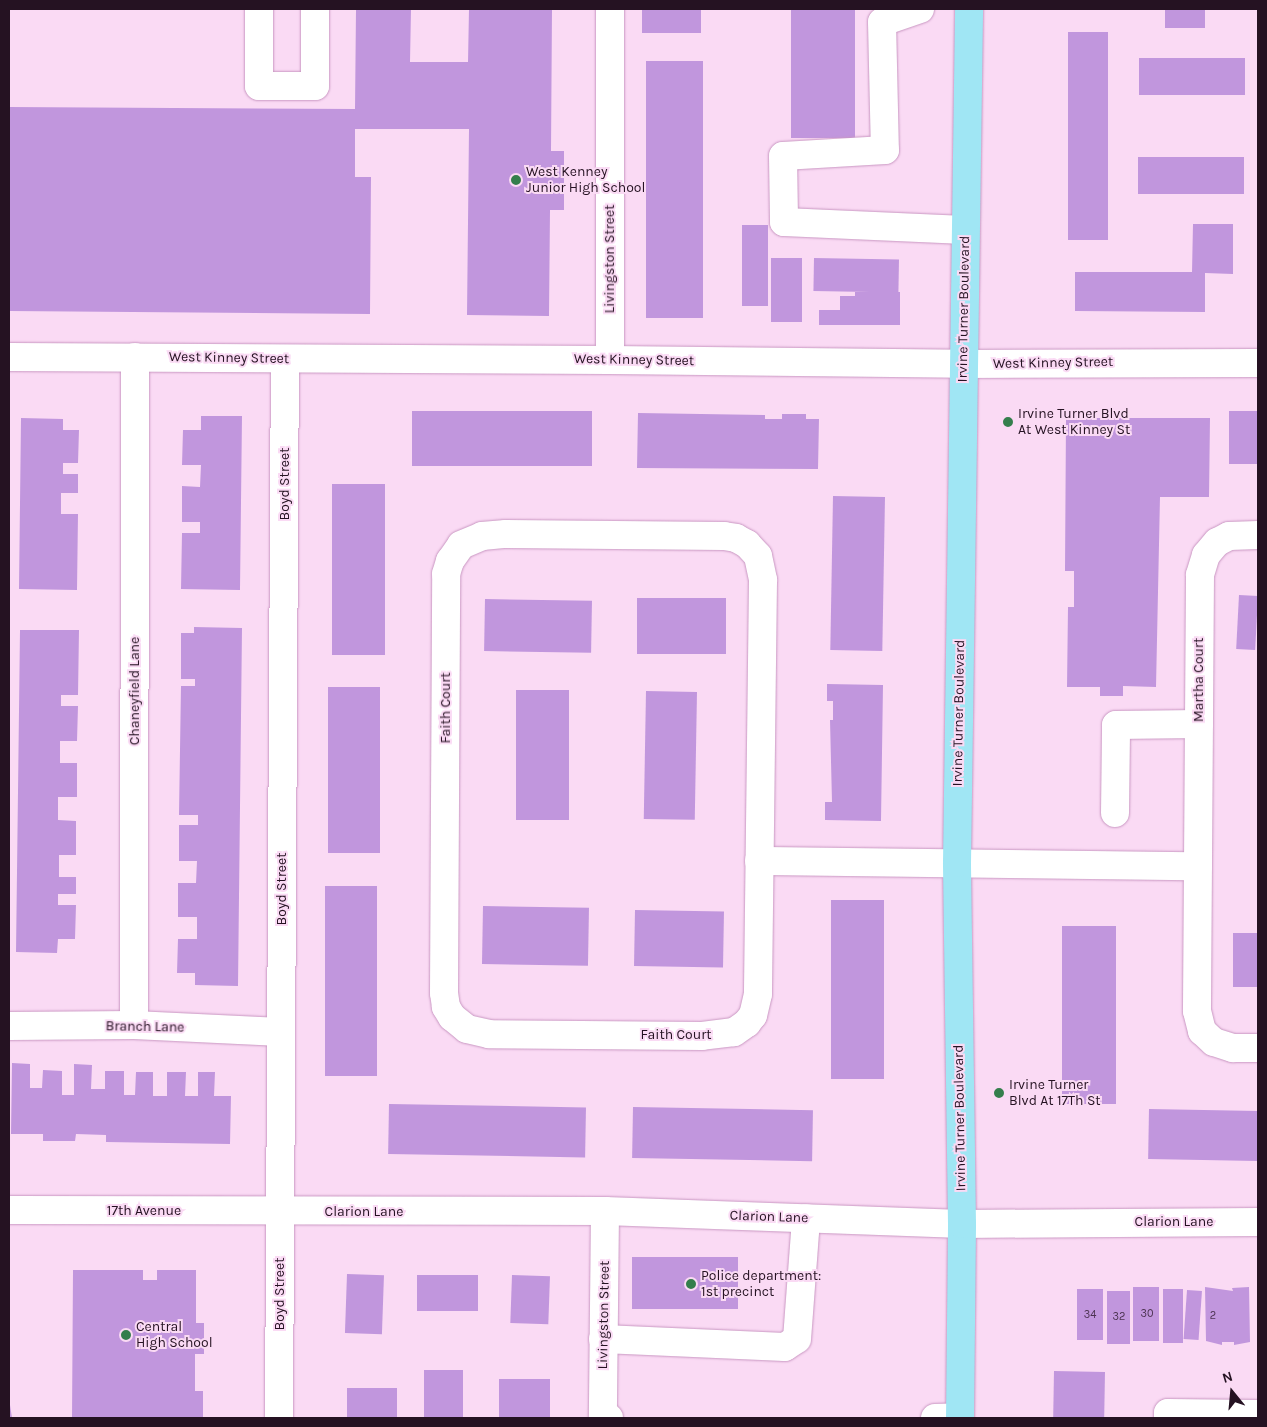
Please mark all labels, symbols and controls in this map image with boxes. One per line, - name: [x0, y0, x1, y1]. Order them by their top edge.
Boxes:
- place label: West Kenney Junior High School: [526, 164, 645, 196]
- marker: West Kenney Junior High School: [510, 174, 522, 186]
- street label: Livingston Street: [602, 205, 618, 313]
- street label: Irvine Turner Boulevard: [954, 235, 974, 383]
- street label: West Kinney Street: [169, 349, 289, 367]
- street label: West Kinney Street: [574, 351, 694, 369]
- street label: West Kinney Street: [993, 354, 1113, 372]
- place label: Irvine Turner Blvd At West Kinney St: [1018, 406, 1130, 438]
- marker: Irvine Turner Blvd At West Kinney St: [1002, 416, 1014, 428]
- street label: Boyd Street: [277, 448, 293, 520]
- street label: Chaneyfield Lane: [127, 637, 143, 745]
- street label: Martha Court: [1191, 638, 1207, 722]
- street label: Irvine Turner Boulevard: [949, 639, 969, 787]
- street label: Faith Court: [438, 673, 454, 743]
- street label: Boyd Street: [274, 853, 290, 925]
- street label: Branch Lane: [105, 1018, 185, 1036]
- street label: Faith Court: [641, 1027, 711, 1043]
- street label: Irvine Turner Boulevard: [950, 1044, 970, 1192]
- place label: Irvine Turner Blvd At 17Th St: [1009, 1077, 1101, 1110]
- marker: Irvine Turner Blvd At 17Th St: [993, 1087, 1005, 1099]
- street label: 17th Avenue: [107, 1203, 181, 1219]
- street label: Clarion Lane: [325, 1204, 403, 1220]
- street label: Clarion Lane: [729, 1207, 809, 1227]
- street label: Clarion Lane: [1135, 1214, 1213, 1230]
- street label: Boyd Street: [272, 1258, 288, 1330]
- street label: Livingston Street: [595, 1260, 613, 1370]
- place label: Police department: 1st precinct: [701, 1268, 821, 1300]
- marker: Police department: 1st precinct: [685, 1278, 697, 1290]
- house number: 30: [1140, 1307, 1154, 1321]
- house number: 34: [1084, 1308, 1096, 1322]
- house number: 2: [1210, 1309, 1216, 1323]
- house number: 32: [1113, 1310, 1125, 1324]
- place label: Central High School: [136, 1319, 213, 1351]
- marker: Central High School: [120, 1329, 132, 1341]
- north arrow: [1207, 1367, 1257, 1417]
- text: N: [1220, 1368, 1235, 1387]

